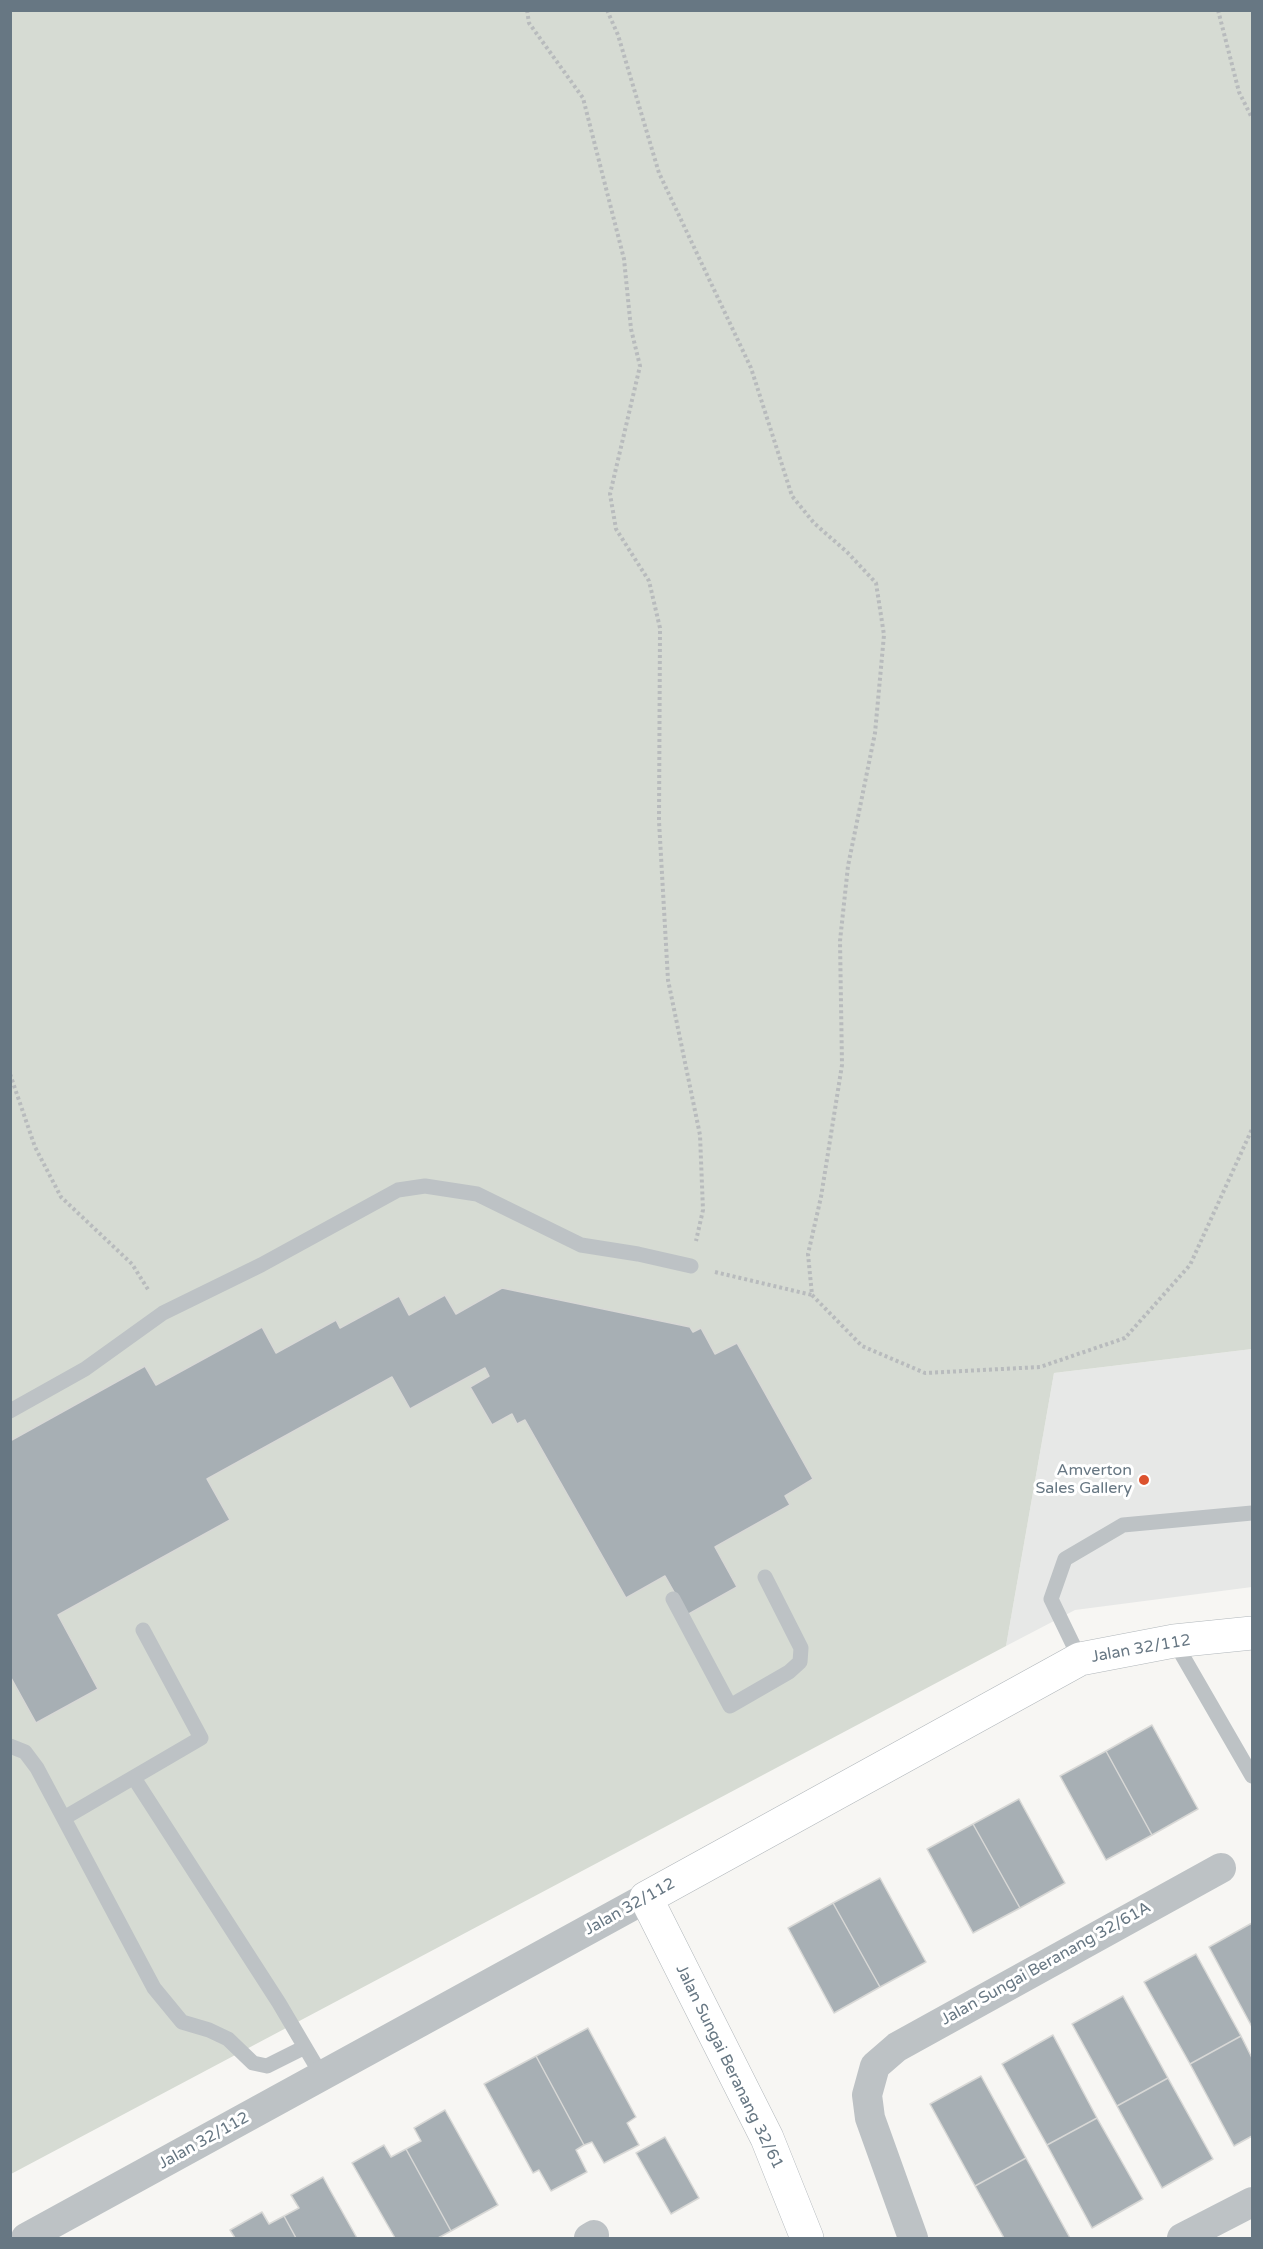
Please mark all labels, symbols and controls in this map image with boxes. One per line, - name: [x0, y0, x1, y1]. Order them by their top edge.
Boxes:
- place label: Amverton Sales Gallery: [1035, 1461, 1132, 1499]
- marker: Amverton Sales Gallery: [1137, 1473, 1151, 1487]
- street label: Jalan 32/112: [1090, 1631, 1192, 1667]
- street label: Jalan 32/112: [581, 1874, 679, 1940]
- street label: Jalan Sungai Beranang 32/61A: [938, 1898, 1154, 2030]
- street label: Jalan Sungai Beranang 32/61: [671, 1962, 787, 2172]
- street label: Jalan 32/112: [155, 2108, 253, 2174]

